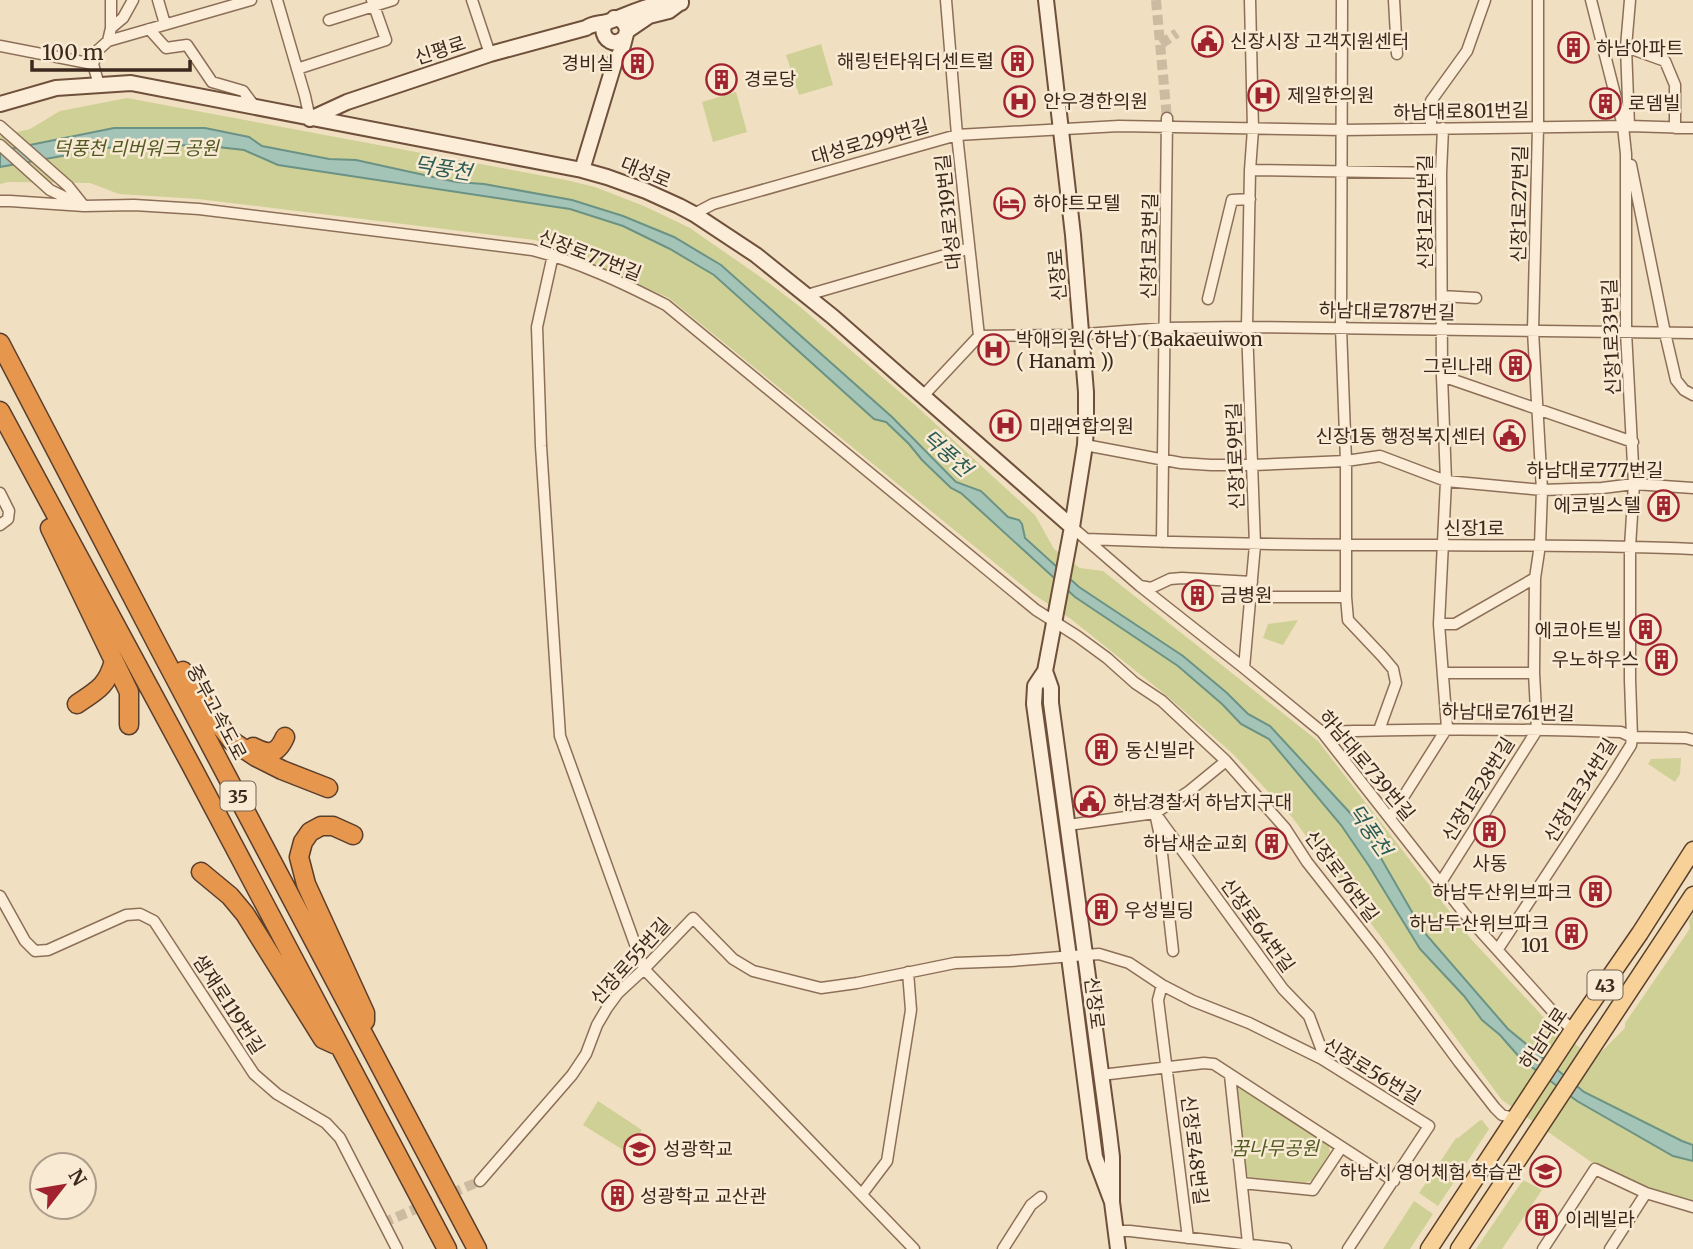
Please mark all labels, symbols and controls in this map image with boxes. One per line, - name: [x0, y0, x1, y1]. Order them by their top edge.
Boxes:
- public building icon: 신장시장 고객지원센터: [1190, 24, 1224, 58]
- scale bar: [32, 28, 189, 72]
- place label: 신장시장 고객지원센터: [1230, 29, 1409, 53]
- street label: 신평로: [411, 30, 469, 70]
- building icon: 하남아파트: [1556, 31, 1590, 65]
- place label: 하남아파트: [1596, 36, 1683, 60]
- text: 100 m: [42, 39, 104, 66]
- building icon: 해링턴타워더센트럴: [1000, 44, 1034, 78]
- building icon: 경비실: [620, 46, 654, 80]
- place label: 해링턴타워더센트럴: [837, 49, 994, 73]
- place label: 경비실: [562, 51, 614, 75]
- building icon: 경로당: [704, 62, 738, 96]
- place label: 경로당: [744, 67, 796, 91]
- hospital icon: 제일한의원: [1247, 78, 1281, 112]
- place label: 제일한의원: [1287, 83, 1374, 107]
- hospital icon: 안우경한의원: [1003, 84, 1037, 118]
- building icon: 로뎀빌: [1588, 86, 1622, 120]
- place label: 안우경한의원: [1043, 89, 1148, 113]
- place label: 로뎀빌: [1628, 91, 1680, 115]
- street label: 하남대로801번길: [1393, 98, 1529, 124]
- street label: 대성로299번길: [808, 113, 932, 169]
- park label: 덕풍천 리버워크 공원: [53, 136, 220, 160]
- street label: 신장1로27번길: [1506, 145, 1532, 263]
- water label: 덕풍천: [412, 150, 476, 186]
- street label: 대성로: [617, 151, 675, 193]
- street label: 대성로319번길: [930, 153, 966, 271]
- street label: 신장1로21번길: [1413, 154, 1437, 270]
- hotel icon: 하야트모텔: [993, 186, 1027, 220]
- place label: 하야트모텔: [1033, 191, 1120, 215]
- street label: 신장1로3번길: [1136, 192, 1162, 300]
- street label: 신장로77번길: [535, 224, 645, 286]
- street label: 신장로: [1043, 248, 1071, 302]
- street label: 신장1로33번길: [1597, 278, 1625, 396]
- street label: 하남대로787번길: [1318, 298, 1456, 324]
- place label: 박애의원(하남) (Bakaeuiwon ( Hanam )): [1016, 327, 1263, 373]
- hospital icon: 박애의원(하남) (Bakaeuiwon ( Hanam )): [976, 333, 1010, 367]
- building icon: 그린나래: [1499, 349, 1533, 383]
- place label: 그린나래: [1423, 354, 1493, 378]
- street label: 신장1로9번길: [1221, 402, 1249, 510]
- hospital icon: 미래연합의원: [989, 409, 1023, 443]
- place label: 미래연합의원: [1029, 414, 1134, 438]
- public building icon: 신장1동 행정복지센터: [1492, 419, 1526, 453]
- water label: 덕풍천: [916, 424, 980, 484]
- place label: 신장1동 행정복지센터: [1316, 424, 1486, 448]
- street label: 하남대로777번길: [1526, 458, 1664, 482]
- building icon: 에코빌스텔: [1647, 488, 1681, 522]
- place label: 에코빌스텔: [1554, 493, 1641, 517]
- street label: 신장1로: [1443, 516, 1505, 540]
- building icon: 금병원: [1180, 578, 1214, 612]
- place label: 금병원: [1220, 583, 1272, 607]
- building icon: 에코아트빌: [1628, 613, 1662, 647]
- place label: 에코아트빌: [1535, 618, 1622, 642]
- building icon: 우노하우스: [1645, 642, 1679, 676]
- place label: 우노하우스: [1552, 647, 1639, 671]
- street label: 중부고속도로: [182, 660, 252, 764]
- street label: 하남대로761번길: [1441, 699, 1575, 725]
- street label: 하남대로739번길: [1314, 705, 1420, 825]
- street label: 신장1로28번길: [1436, 732, 1520, 846]
- building icon: 동신빌라: [1085, 733, 1119, 767]
- street label: 신장1로34번길: [1538, 733, 1622, 847]
- place label: 동신빌라: [1125, 738, 1195, 762]
- road number: 35: [220, 782, 256, 810]
- public building icon: 하남경찰서 하남지구대: [1073, 785, 1107, 819]
- place label: 하남경찰서 하남지구대: [1113, 790, 1292, 814]
- water label: 덕풍천: [1342, 799, 1399, 864]
- building icon: 사동: [1473, 815, 1507, 849]
- street label: 신장로76번길: [1300, 825, 1384, 927]
- building icon: 하남새순교회: [1254, 826, 1288, 860]
- place label: 하남새순교회: [1143, 831, 1248, 855]
- place label: 사동: [1473, 851, 1507, 875]
- street label: 신장로64번길: [1216, 873, 1300, 977]
- building icon: 하남두산위브파크: [1578, 875, 1612, 909]
- place label: 하남두산위브파크: [1432, 880, 1572, 904]
- building icon: 우성빌딩: [1084, 893, 1118, 927]
- place label: 우성빌딩: [1124, 898, 1194, 922]
- place label: 하남두산위브파크 101: [1409, 911, 1549, 957]
- street label: 신장로55번길: [585, 913, 675, 1009]
- building icon: 하남두산위브파크 101: [1555, 917, 1589, 951]
- street label: 샘재로119번길: [188, 949, 270, 1059]
- road number: 43: [1588, 970, 1622, 1000]
- street label: 신장로: [1080, 976, 1110, 1030]
- street label: 하남대로: [1514, 1002, 1572, 1074]
- street label: 신장로56번길: [1319, 1032, 1425, 1110]
- street label: 신장로48번길: [1176, 1094, 1214, 1206]
- school or university icon: 성광학교: [623, 1132, 657, 1166]
- park label: 꿈나무공원: [1231, 1136, 1320, 1160]
- place label: 성광학교: [663, 1137, 733, 1161]
- north arrow: [28, 1151, 98, 1221]
- school or university icon: 하남시 영어체험 학습관: [1529, 1155, 1563, 1189]
- place label: 하남시 영어체험 학습관: [1339, 1160, 1523, 1184]
- text: N: [63, 1165, 92, 1190]
- building icon: 성광학교 교산관: [600, 1179, 634, 1213]
- place label: 성광학교 교산관: [640, 1184, 767, 1208]
- building icon: 이레빌라: [1525, 1202, 1559, 1236]
- place label: 이레빌라: [1565, 1207, 1635, 1231]

